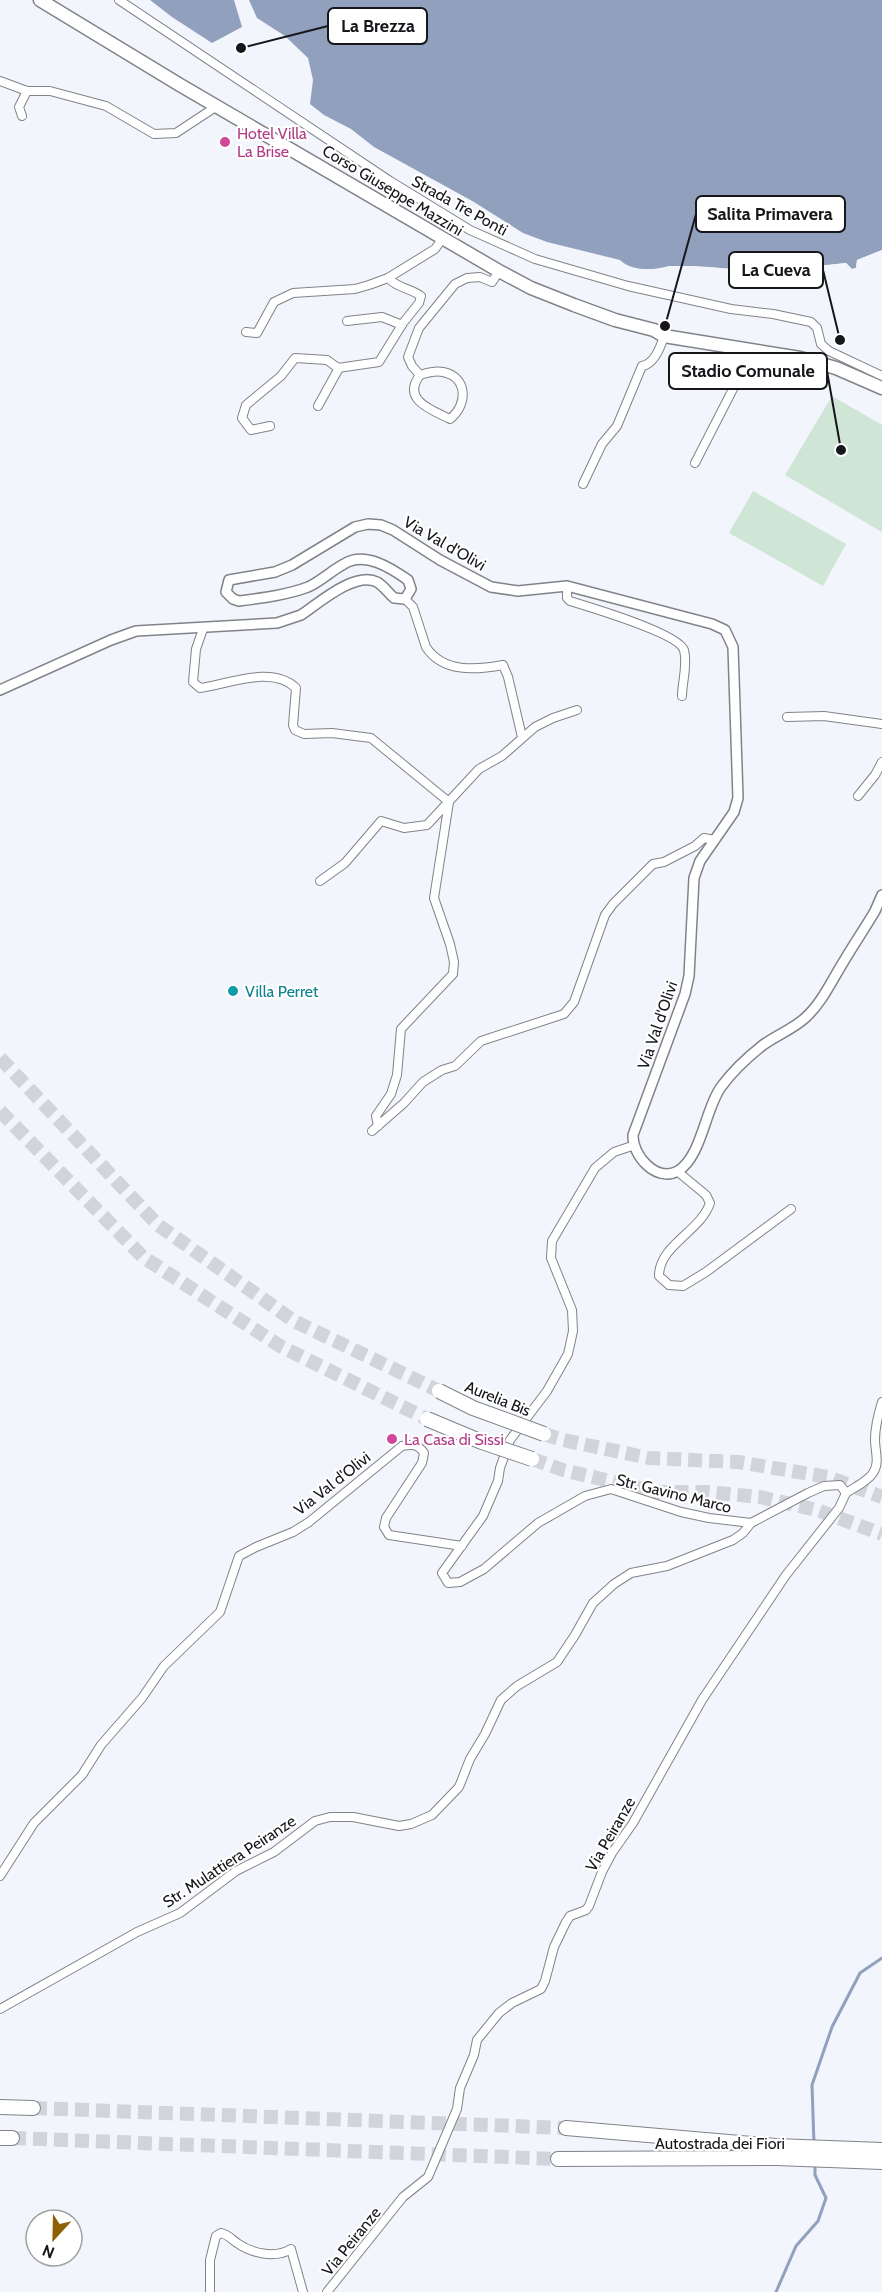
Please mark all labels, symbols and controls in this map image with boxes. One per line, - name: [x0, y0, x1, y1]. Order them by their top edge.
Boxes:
- callout: La Brezza: [328, 8, 427, 44]
- text: La Brezza: [341, 15, 415, 37]
- place label: Hotel Villa La Brise: [237, 124, 307, 161]
- marker: Hotel Villa La Brise: [218, 135, 232, 149]
- street label: Corso Giuseppe Mazzini: [319, 141, 467, 240]
- street label: Strada Tre Ponti: [409, 171, 511, 240]
- callout: Salita Primavera: [696, 196, 845, 232]
- text: Salita Primavera: [707, 203, 833, 225]
- callout: La Cueva: [729, 252, 823, 288]
- text: La Cueva: [741, 259, 811, 281]
- callout: Stadio Comunale: [669, 353, 827, 389]
- text: Stadio Comunale: [681, 360, 815, 382]
- street label: Via Val d'Olivi: [400, 512, 489, 575]
- street label: Via Val d'Olivi: [634, 979, 681, 1072]
- place label: Villa Perret: [245, 982, 319, 1001]
- marker: Villa Perret: [226, 984, 240, 998]
- street label: Aurelia Bis: [462, 1377, 534, 1420]
- place label: La Casa di Sissi: [404, 1430, 504, 1449]
- marker: La Casa di Sissi: [385, 1432, 399, 1446]
- street label: Via Val d'Olivi: [290, 1448, 374, 1519]
- street label: Str. Gavino Marco: [614, 1470, 734, 1517]
- street label: Via Peiranze: [582, 1794, 639, 1875]
- street label: Str. Mulattiera Peiranze: [159, 1811, 299, 1912]
- street label: Autostrada dei Fiori: [655, 2134, 785, 2153]
- street label: Via Peiranze: [318, 2203, 385, 2279]
- north arrow: [24, 2208, 84, 2268]
- text: N: [40, 2241, 57, 2262]

